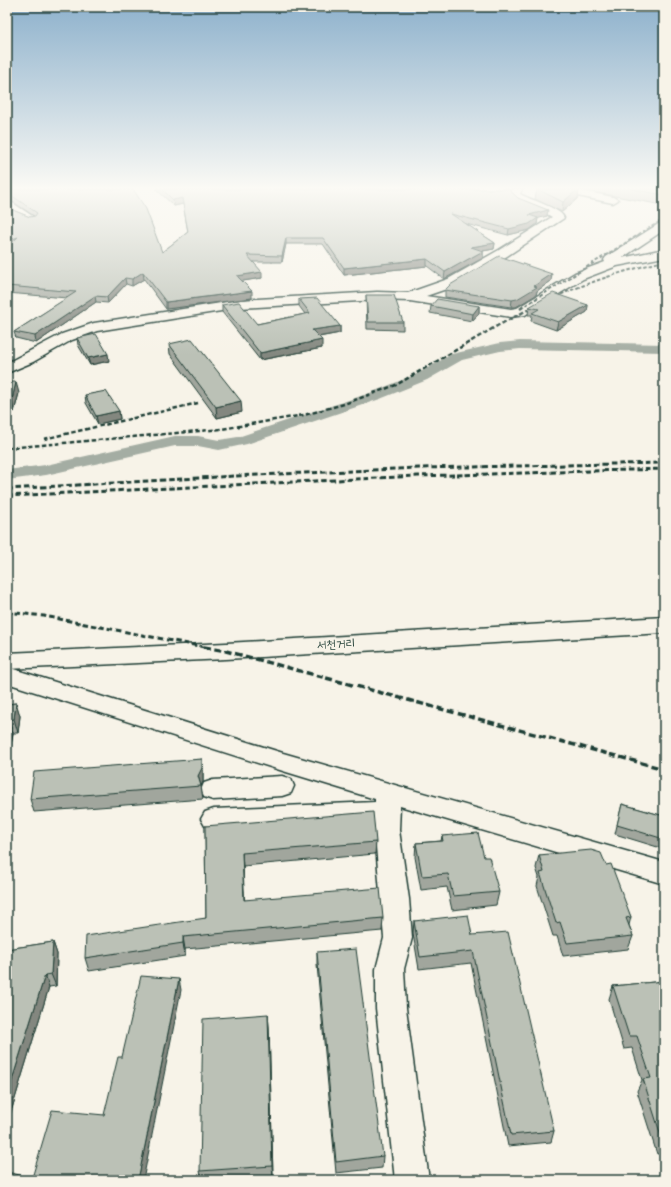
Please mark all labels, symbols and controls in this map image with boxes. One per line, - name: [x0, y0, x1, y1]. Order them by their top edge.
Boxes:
- street label: 서천거리: [316, 636, 356, 652]

